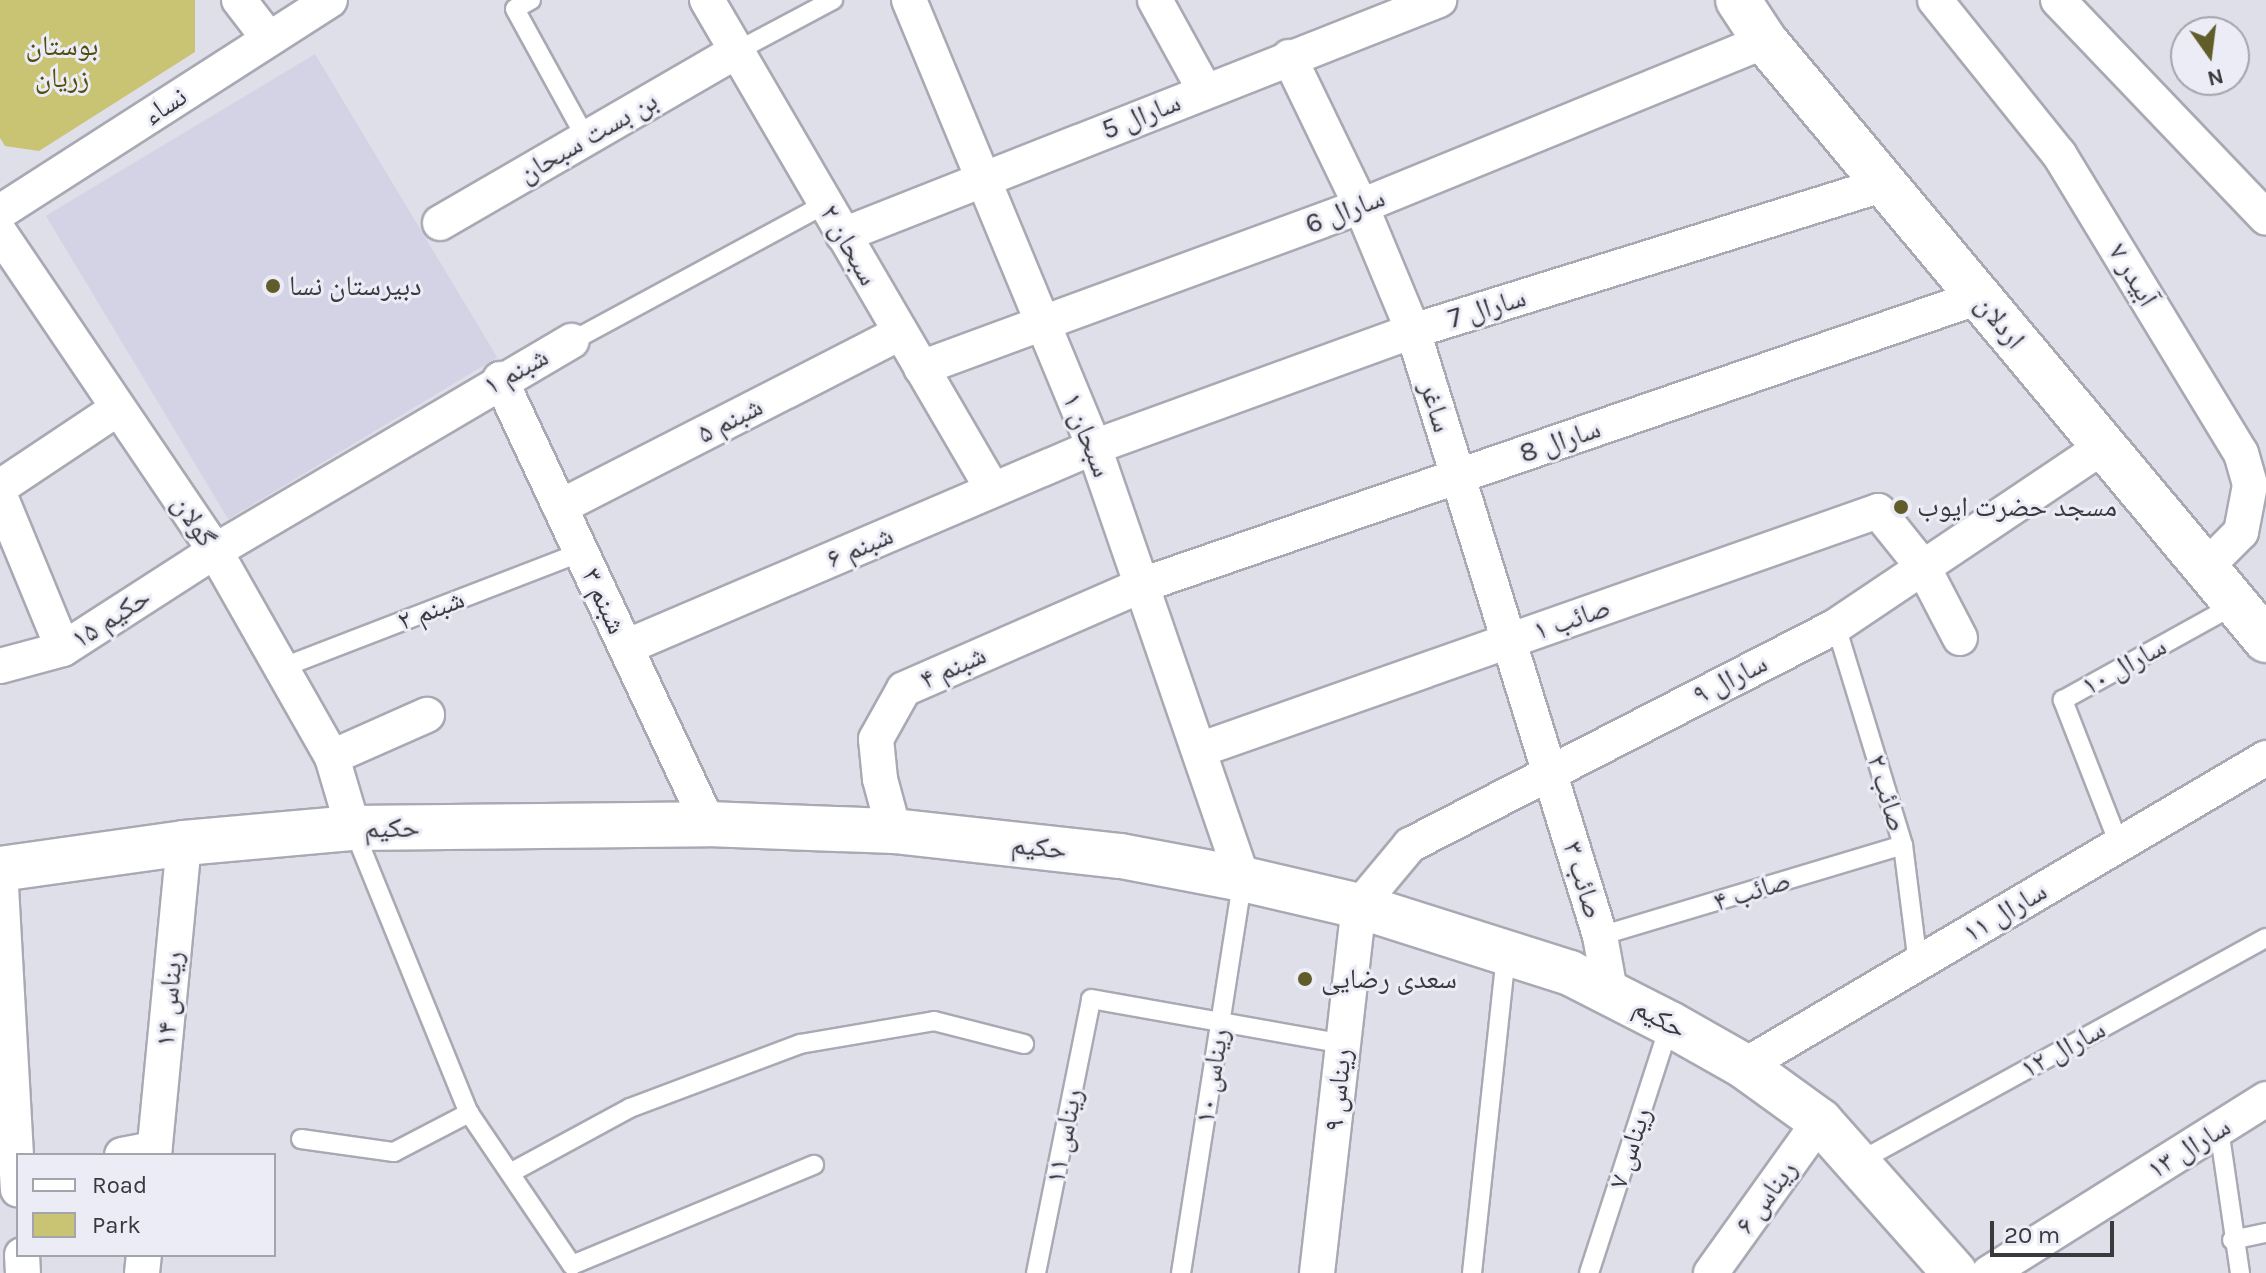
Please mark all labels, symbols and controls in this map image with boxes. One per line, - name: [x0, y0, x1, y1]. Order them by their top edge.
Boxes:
- north arrow: [2170, 16, 2250, 96]
- park label: بوستان زریان: [26, 29, 98, 95]
- text: N: [2205, 63, 2226, 92]
- street label: نساء: [137, 79, 193, 133]
- street label: بن بست سبحان: [512, 84, 664, 190]
- street label: سارال 5: [1097, 85, 1185, 147]
- street label: سارال 6: [1301, 181, 1389, 241]
- street label: سبحان ۲: [812, 199, 886, 291]
- street label: آبیدر ۷: [2101, 237, 2165, 313]
- place label: دبیرستان نسا: [289, 269, 422, 303]
- marker: دبیرستان نسا: [264, 277, 282, 295]
- street label: سارال 7: [1444, 280, 1530, 336]
- street label: اردلان: [1968, 288, 2032, 356]
- street label: شبنم ۱: [478, 340, 554, 402]
- street label: ساغر: [1412, 378, 1460, 436]
- street label: سبحان ۱: [1055, 388, 1119, 482]
- street label: شبنم ۵: [692, 389, 768, 451]
- street label: سارال 8: [1515, 412, 1605, 470]
- street label: گولان: [165, 489, 223, 553]
- place label: مسجد حضرت ایوب: [1917, 490, 2117, 524]
- marker: مسجد حضرت ایوب: [1892, 498, 1910, 516]
- street label: شبنم ۶: [822, 518, 898, 576]
- street label: شبنم ۳: [574, 563, 634, 639]
- street label: حکیم ۱۵: [65, 580, 157, 656]
- street label: شبنم ۲: [393, 582, 469, 638]
- street label: صائب ۱: [1529, 590, 1615, 648]
- street label: سارال ۱۰: [2076, 629, 2172, 703]
- street label: شبنم ۴: [915, 638, 991, 696]
- street label: سارال ۹: [1687, 646, 1773, 712]
- street label: صائب ۲: [1859, 750, 1915, 836]
- street label: حکیم: [364, 811, 420, 845]
- street label: حکیم: [1010, 827, 1068, 867]
- street label: صائب ۳: [1555, 837, 1611, 923]
- street label: صائب ۴: [1709, 863, 1795, 919]
- street label: سارال ۱۱: [1957, 874, 2053, 950]
- street label: ریناس ۱۴: [148, 950, 190, 1048]
- place label: سعدی رضایی: [1321, 962, 1457, 996]
- marker: سعدی رضایی: [1296, 970, 1314, 988]
- street label: حکیم: [1628, 990, 1692, 1046]
- street label: سارال ۱۲: [2015, 1012, 2111, 1086]
- street label: ریناس ۱۰: [1188, 1026, 1236, 1126]
- street label: ریناس ۹: [1317, 1047, 1359, 1133]
- street label: ریناس ۱۱: [1038, 1086, 1090, 1186]
- street label: ریناس ۷: [1601, 1103, 1659, 1193]
- street label: سارال ۱۳: [2141, 1110, 2237, 1186]
- legend: [16, 1153, 276, 1257]
- street label: ریناس ۶: [1728, 1153, 1804, 1241]
- text: Road: [92, 1171, 147, 1199]
- scale bar: [1994, 1205, 2118, 1255]
- text: Park: [92, 1211, 141, 1239]
- text: 20 m: [2004, 1221, 2060, 1249]

